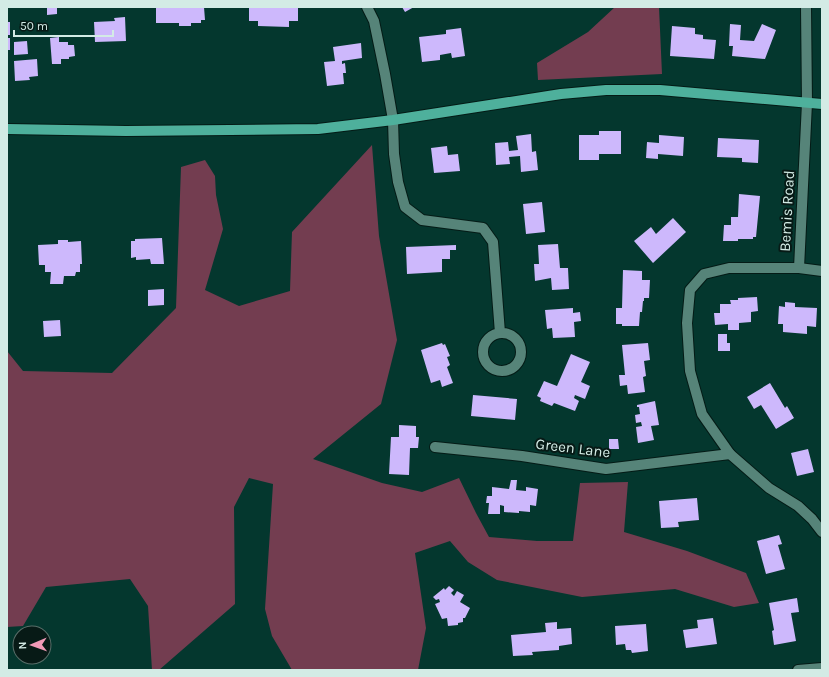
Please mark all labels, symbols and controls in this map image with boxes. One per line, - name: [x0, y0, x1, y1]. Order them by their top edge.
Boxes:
- scale bar: [14, 12, 113, 38]
- text: 50 m: [20, 19, 48, 33]
- street label: Bemis Road: [776, 170, 798, 252]
- street label: Green Lane: [535, 434, 611, 462]
- north arrow: [12, 625, 52, 665]
- text: N: [16, 641, 29, 650]

